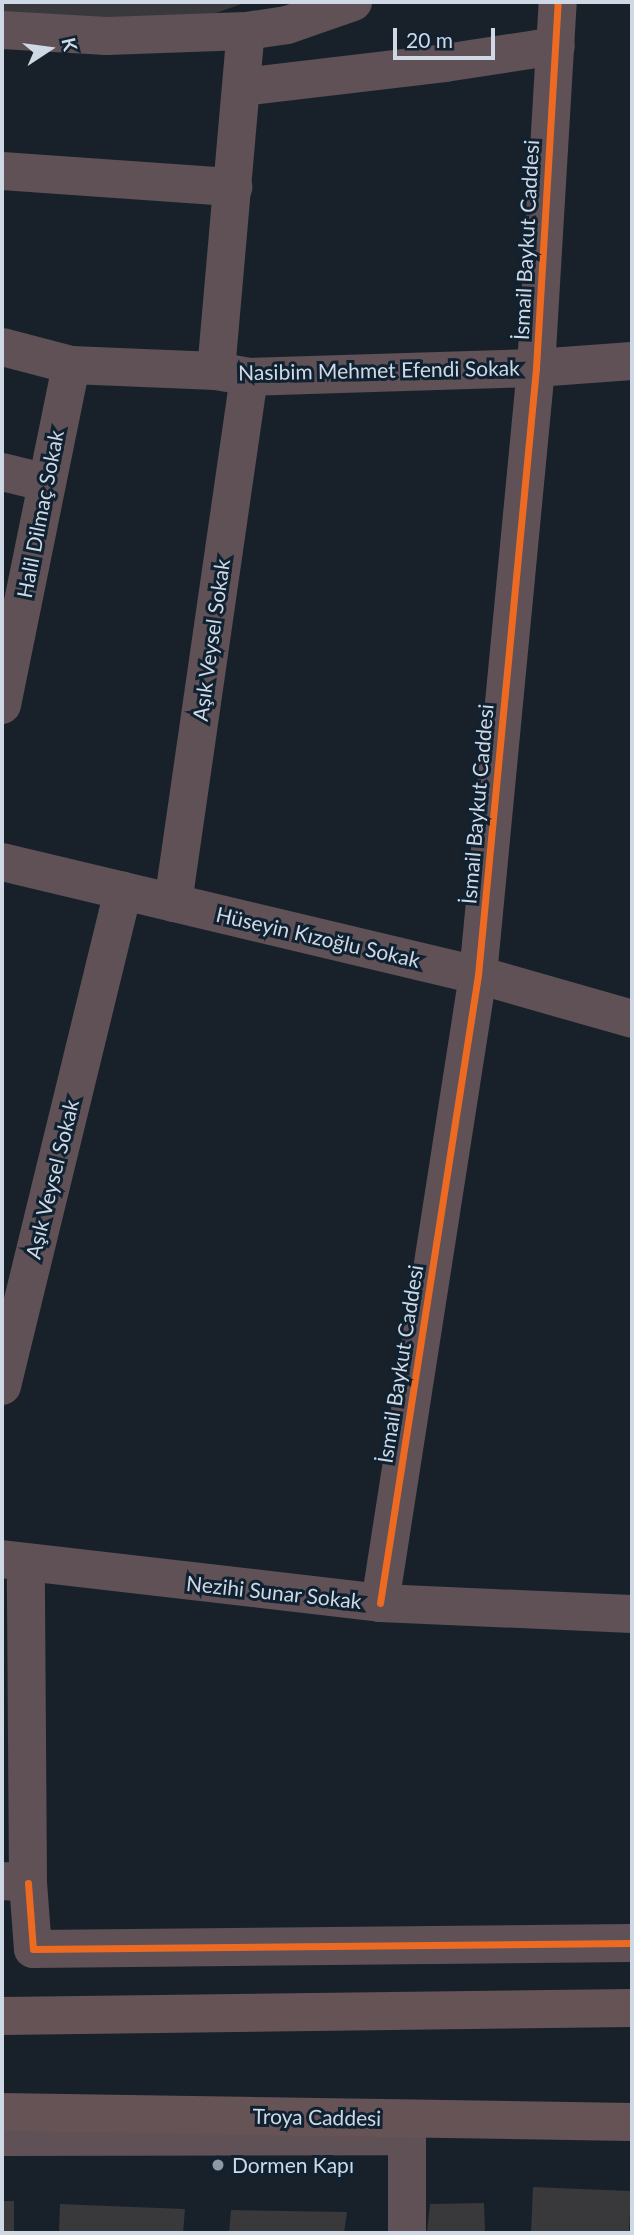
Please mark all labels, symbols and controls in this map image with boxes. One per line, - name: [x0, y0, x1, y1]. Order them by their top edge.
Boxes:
- north arrow: [14, 14, 84, 84]
- scale bar: [396, 14, 498, 58]
- text: 20 m: [406, 27, 453, 52]
- text: K: [57, 35, 83, 53]
- street label: İsmail Baykut Caddesi: [508, 139, 544, 341]
- street label: Nasibim Mehmet Efendi Sokak: [238, 355, 520, 385]
- street label: Halil Dilmaç Sokak: [11, 428, 69, 600]
- street label: Aşık Veysel Sokak: [187, 557, 235, 723]
- street label: İsmail Baykut Caddesi: [456, 703, 498, 905]
- street label: Hüseyin Kızoğlu Sokak: [214, 901, 422, 973]
- street label: Aşık Veysel Sokak: [20, 1096, 84, 1262]
- street label: İsmail Baykut Caddesi: [372, 1263, 428, 1465]
- street label: Nezihi Sunar Sokak: [185, 1570, 363, 1614]
- street label: Troya Caddesi: [253, 2103, 381, 2131]
- place label: Dormen Kapı: [232, 2152, 354, 2178]
- marker: Dormen Kapı: [210, 2157, 226, 2173]

